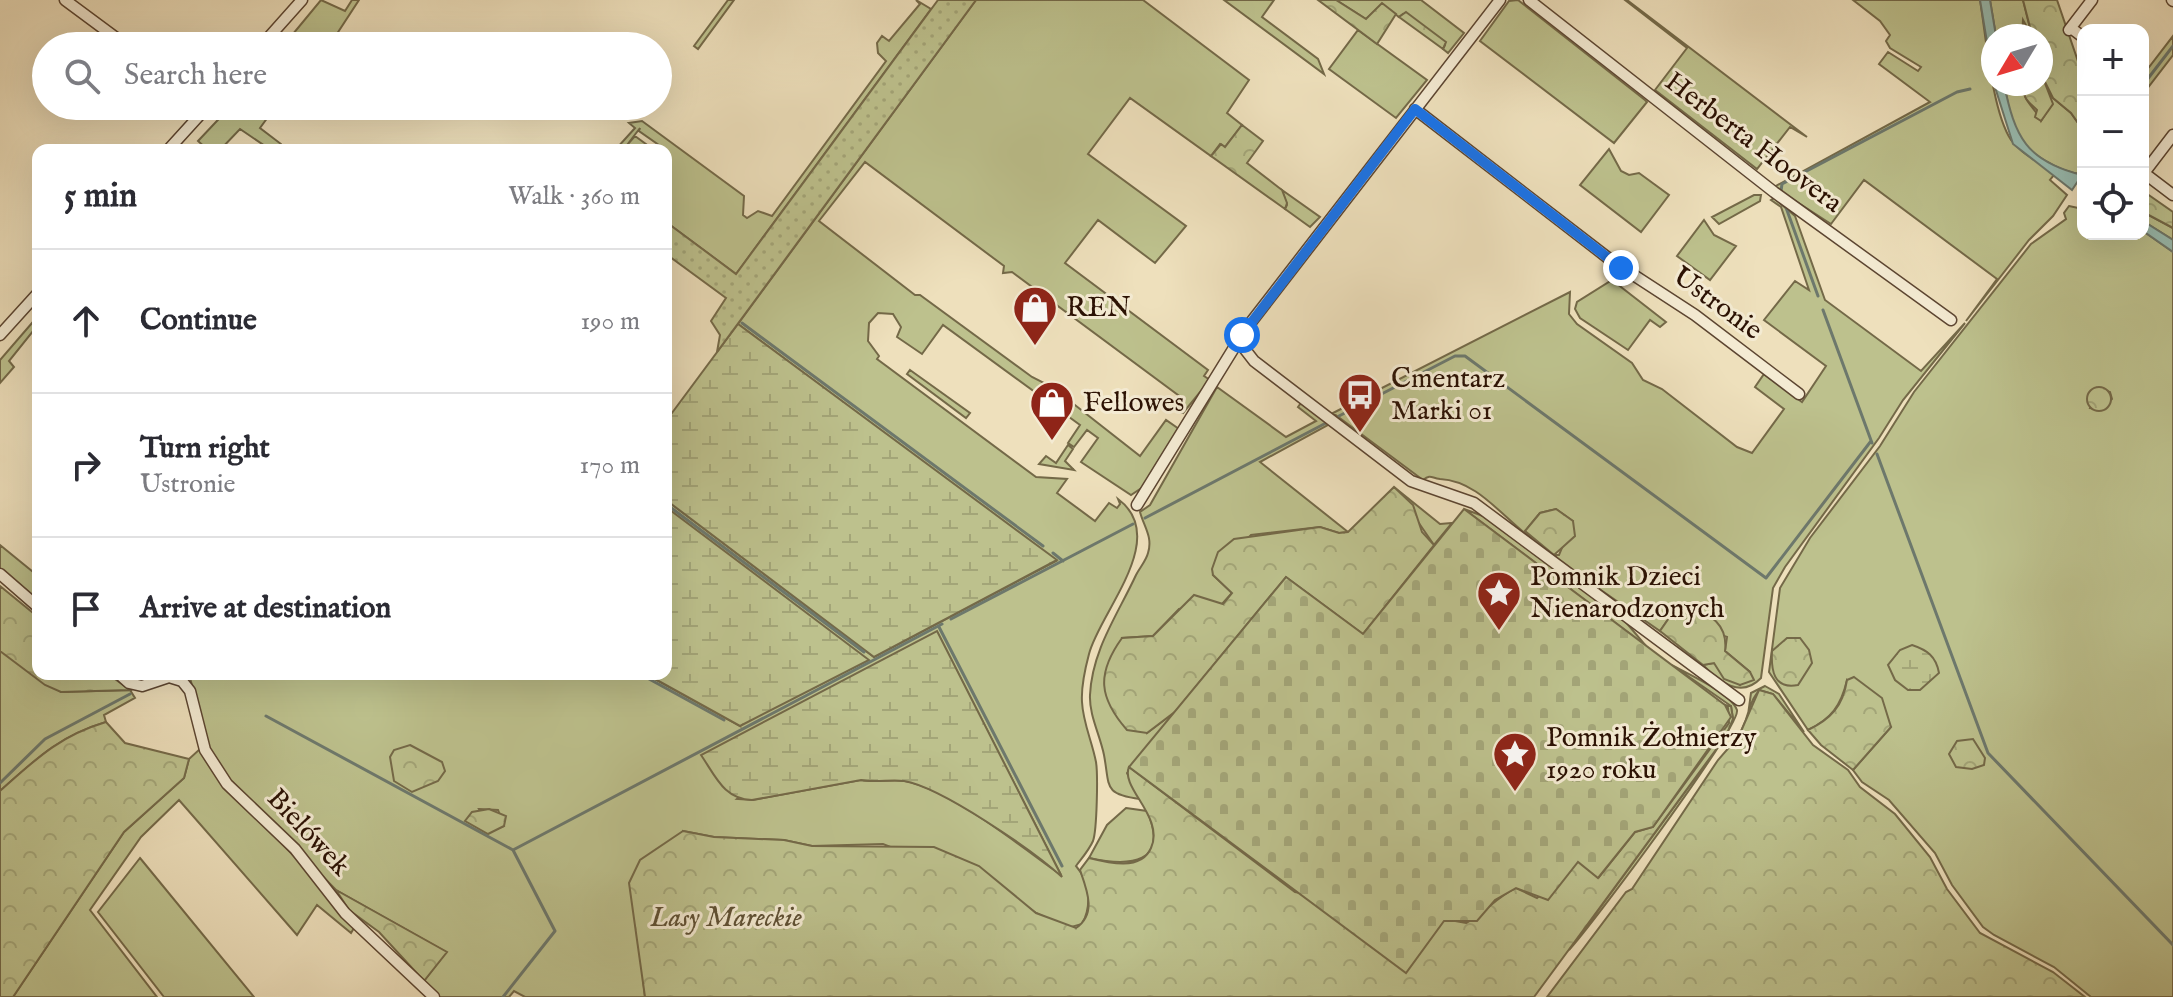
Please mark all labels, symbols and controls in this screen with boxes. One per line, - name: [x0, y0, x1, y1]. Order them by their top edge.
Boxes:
- north arrow: [1981, 24, 2053, 96]
- map controls: [2077, 24, 2149, 240]
- button: +: [2077, 24, 2149, 96]
- search box: [32, 32, 672, 120]
- icon: search: [60, 54, 104, 98]
- text: Search here: [124, 57, 267, 95]
- street label: Herberta Hoovera: [1657, 65, 1850, 222]
- button: −: [2077, 96, 2149, 168]
- button: locate: [2077, 168, 2149, 240]
- text: 5 min: [64, 175, 137, 218]
- text: Walk · 360 m: [508, 180, 640, 213]
- route end: [1603, 250, 1639, 286]
- street label: Ustronie: [1665, 260, 1769, 348]
- shop icon: REN: [1011, 284, 1059, 347]
- place label: REN: [1066, 291, 1131, 326]
- icon: ahead: [64, 299, 108, 343]
- text: Continue: [140, 302, 257, 340]
- text: 190 m: [580, 305, 640, 338]
- route start: [1224, 317, 1260, 353]
- place label: Cmentarz Marki 01: [1391, 362, 1505, 429]
- bus stop icon: Cmentarz Marki 01: [1336, 371, 1384, 434]
- shop icon: Fellowes: [1028, 379, 1076, 442]
- place label: Fellowes: [1083, 386, 1184, 421]
- text: Turn right: [140, 430, 270, 468]
- icon: right: [64, 443, 108, 487]
- text: 170 m: [580, 449, 640, 482]
- text: Ustronie: [140, 468, 236, 501]
- place label: Pomnik Dzieci Nienarodzonych: [1530, 560, 1725, 627]
- place icon: Pomnik Dzieci Nienarodzonych: [1475, 569, 1523, 632]
- icon: arrive: [64, 587, 108, 631]
- text: Arrive at destination: [140, 590, 391, 628]
- place label: Pomnik Żołnierzy 1920 roku: [1546, 721, 1757, 788]
- place icon: Pomnik Żołnierzy 1920 roku: [1491, 730, 1539, 793]
- street label: Bielówek: [259, 782, 358, 885]
- park label: Lasy Mareckie: [649, 901, 803, 936]

